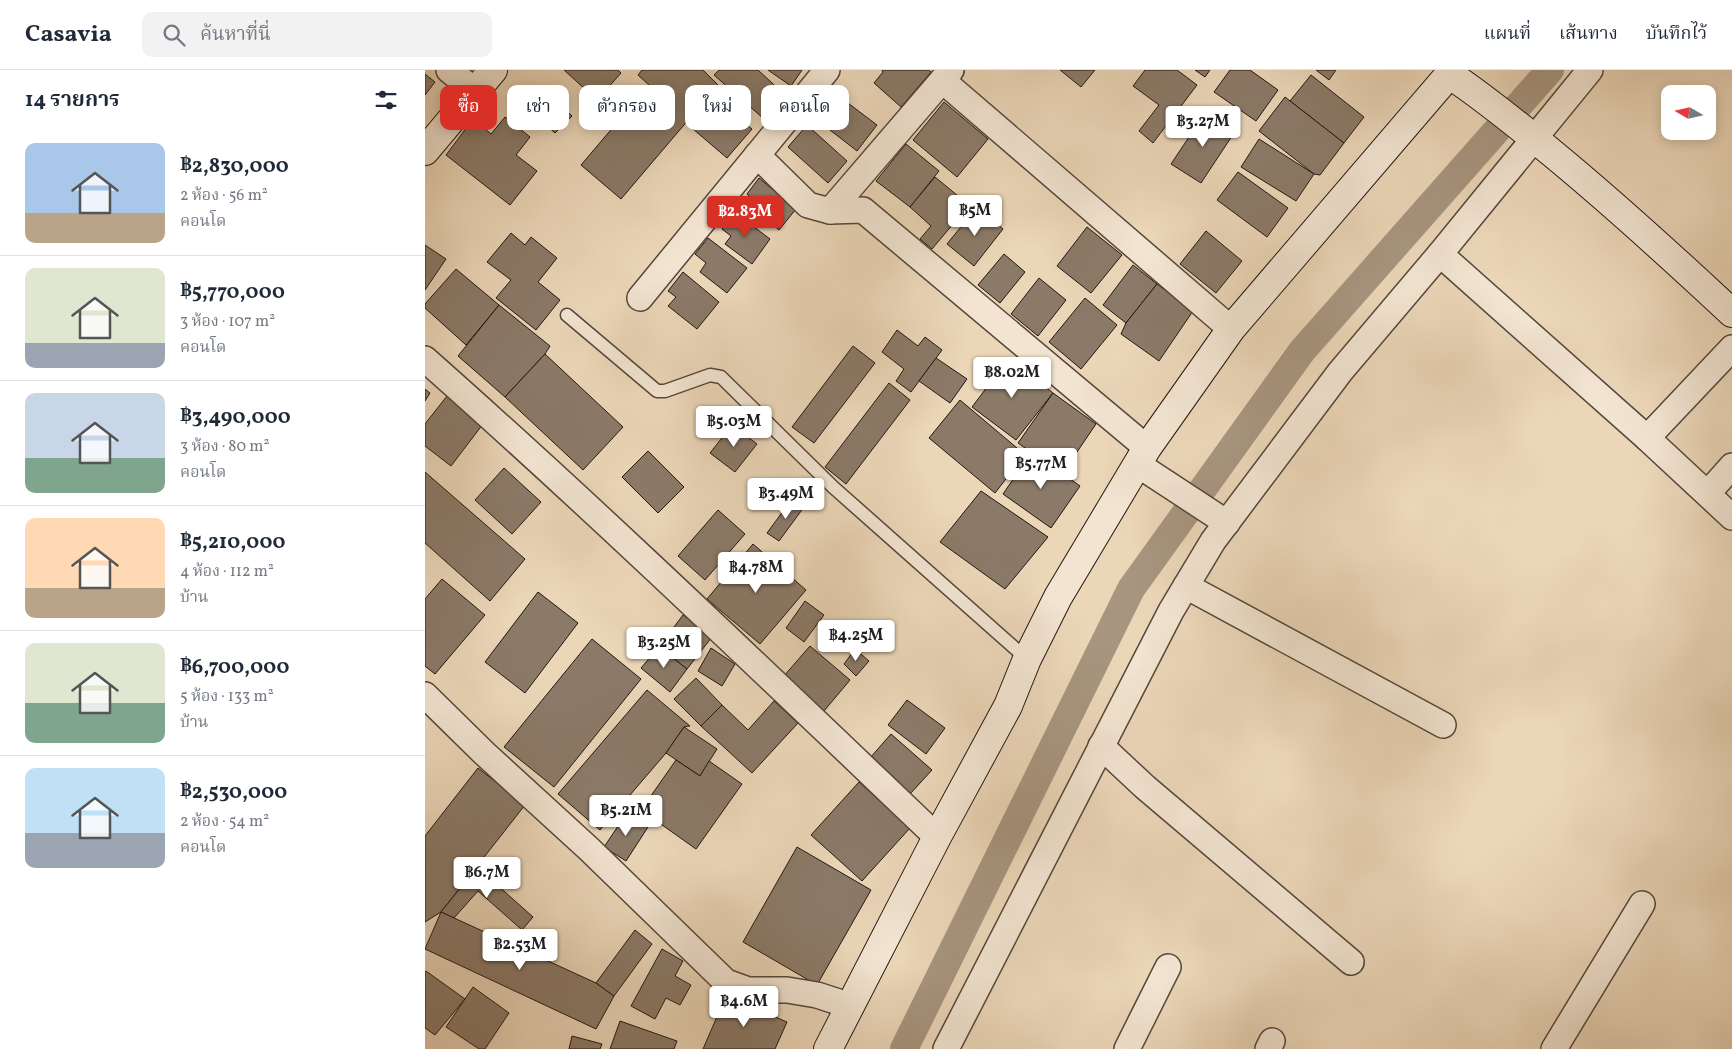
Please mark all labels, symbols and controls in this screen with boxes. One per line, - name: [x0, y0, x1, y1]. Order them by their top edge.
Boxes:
- search box: [142, 12, 492, 57]
- text: Casavia: [25, 18, 112, 52]
- icon: search: [160, 21, 188, 49]
- text: ค้นหาที่นี่: [200, 22, 271, 48]
- text: แผนที่: [1484, 22, 1531, 47]
- text: เส้นทาง: [1559, 22, 1618, 47]
- text: บันทึกไว้: [1646, 22, 1707, 47]
- chip: ซื้อ: [440, 85, 497, 130]
- chip: เช่า: [507, 85, 569, 130]
- chip: ตัวกรอง: [579, 85, 675, 130]
- chip: ใหม่: [685, 85, 751, 130]
- chip: คอนโด: [761, 85, 849, 130]
- north arrow: [1661, 85, 1716, 140]
- map controls: [1661, 85, 1716, 140]
- text: 14 รายการ: [25, 86, 120, 115]
- icon: filters: [372, 86, 400, 114]
- pin: ฿3.27M: [1162, 106, 1244, 148]
- text: ฿3.27M: [1177, 111, 1229, 133]
- text: ฿2,830,000: [180, 152, 289, 181]
- icon: home: [65, 163, 125, 223]
- text: 2 ห้อง · 56 m²: [180, 185, 268, 207]
- pin: ฿5M: [951, 194, 999, 237]
- pin: ฿2.83M: [704, 196, 786, 238]
- text: ฿5M: [959, 200, 991, 222]
- text: ฿2.83M: [718, 201, 772, 223]
- text: คอนโด: [180, 211, 226, 233]
- text: ฿5,770,000: [180, 278, 285, 307]
- icon: home: [65, 288, 125, 348]
- text: 3 ห้อง · 107 m²: [180, 311, 275, 333]
- text: คอนโด: [180, 337, 226, 359]
- pin: ฿8.02M: [971, 356, 1053, 399]
- text: ฿8.02M: [984, 362, 1040, 384]
- text: ฿3,490,000: [180, 403, 291, 432]
- pin: ฿5.03M: [693, 406, 775, 448]
- text: ฿5.03M: [707, 411, 761, 433]
- icon: home: [65, 413, 125, 473]
- text: 3 ห้อง · 80 m²: [180, 436, 269, 458]
- pin: ฿5.77M: [1000, 448, 1082, 490]
- text: ฿5.77M: [1015, 453, 1067, 475]
- text: คอนโด: [180, 462, 226, 484]
- pin: ฿3.49M: [745, 478, 827, 520]
- text: ฿3.49M: [758, 483, 814, 505]
- text: ฿5,210,000: [180, 528, 286, 557]
- icon: home: [65, 538, 125, 598]
- pin: ฿4.78M: [715, 552, 797, 594]
- text: ฿4.78M: [729, 557, 783, 579]
- text: 4 ห้อง · 112 m²: [180, 561, 274, 583]
- text: บ้าน: [180, 587, 208, 609]
- pin: ฿4.25M: [815, 620, 897, 662]
- text: ฿4.25M: [829, 625, 883, 647]
- pin: ฿3.25M: [623, 626, 705, 669]
- text: ฿3.25M: [637, 632, 691, 654]
- text: ฿6,700,000: [180, 653, 289, 682]
- icon: home: [65, 663, 125, 723]
- text: 5 ห้อง · 133 m²: [180, 686, 274, 708]
- text: บ้าน: [180, 712, 208, 734]
- text: ฿2,530,000: [180, 778, 287, 807]
- icon: home: [65, 788, 125, 848]
- pin: ฿5.21M: [585, 794, 667, 837]
- text: ฿5.21M: [600, 800, 652, 822]
- text: 2 ห้อง · 54 m²: [180, 811, 269, 833]
- text: คอนโด: [180, 837, 226, 859]
- pin: ฿6.7M: [452, 856, 522, 899]
- text: ฿6.7M: [465, 862, 509, 884]
- pin: ฿2.53M: [479, 928, 561, 971]
- text: ฿2.53M: [494, 934, 546, 956]
- pin: ฿4.6M: [709, 986, 779, 1028]
- text: ฿4.6M: [720, 991, 768, 1013]

